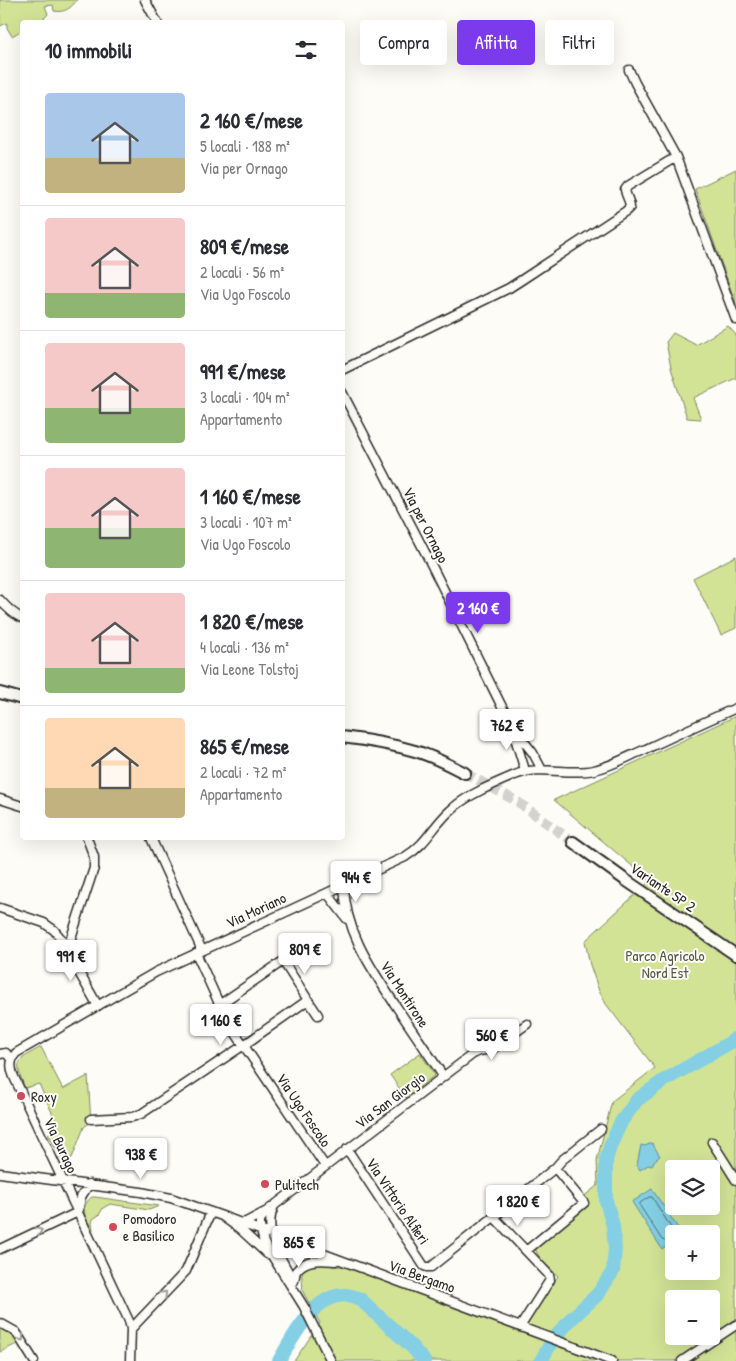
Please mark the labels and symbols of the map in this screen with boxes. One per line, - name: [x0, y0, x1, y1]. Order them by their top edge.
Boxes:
- street label: Via per Ornago: [398, 484, 454, 566]
- pin: 2 160 €: [432, 592, 524, 634]
- pin: 762 €: [472, 708, 542, 751]
- street label: Variante SP 2: [626, 857, 700, 917]
- pin: 944 €: [321, 860, 391, 903]
- street label: Via Moriano: [223, 887, 289, 933]
- pin: 809 €: [270, 932, 340, 975]
- pin: 991 €: [36, 940, 106, 982]
- park label: Parco Agricolo Nord Est: [625, 945, 705, 983]
- street label: Via Montirone: [376, 956, 435, 1032]
- pin: 1 160 €: [175, 1004, 267, 1046]
- pin: 560 €: [457, 1018, 527, 1061]
- street label: Via San Giorgio: [351, 1067, 429, 1133]
- street label: Via Ugo Foscolo: [272, 1069, 336, 1151]
- place label: Roxy: [31, 1086, 57, 1107]
- marker: Roxy: [15, 1090, 27, 1102]
- street label: Via Burago: [39, 1114, 83, 1176]
- pin: 938 €: [106, 1138, 176, 1180]
- street label: Via Vittorio Alfieri: [361, 1154, 435, 1248]
- place label: Pulitech: [275, 1174, 319, 1195]
- marker: Pulitech: [259, 1178, 271, 1190]
- pin: 1 820 €: [472, 1184, 564, 1227]
- place label: Pomodoro e Basilico: [123, 1208, 176, 1246]
- marker: Pomodoro e Basilico: [107, 1221, 119, 1233]
- one-way arrow: [34, 1226, 43, 1237]
- pin: 865 €: [264, 1226, 334, 1268]
- street label: Via Bergamo: [386, 1254, 458, 1298]
- one-way arrow: [159, 1290, 168, 1299]
- one-way arrow: [15, 1333, 24, 1342]

